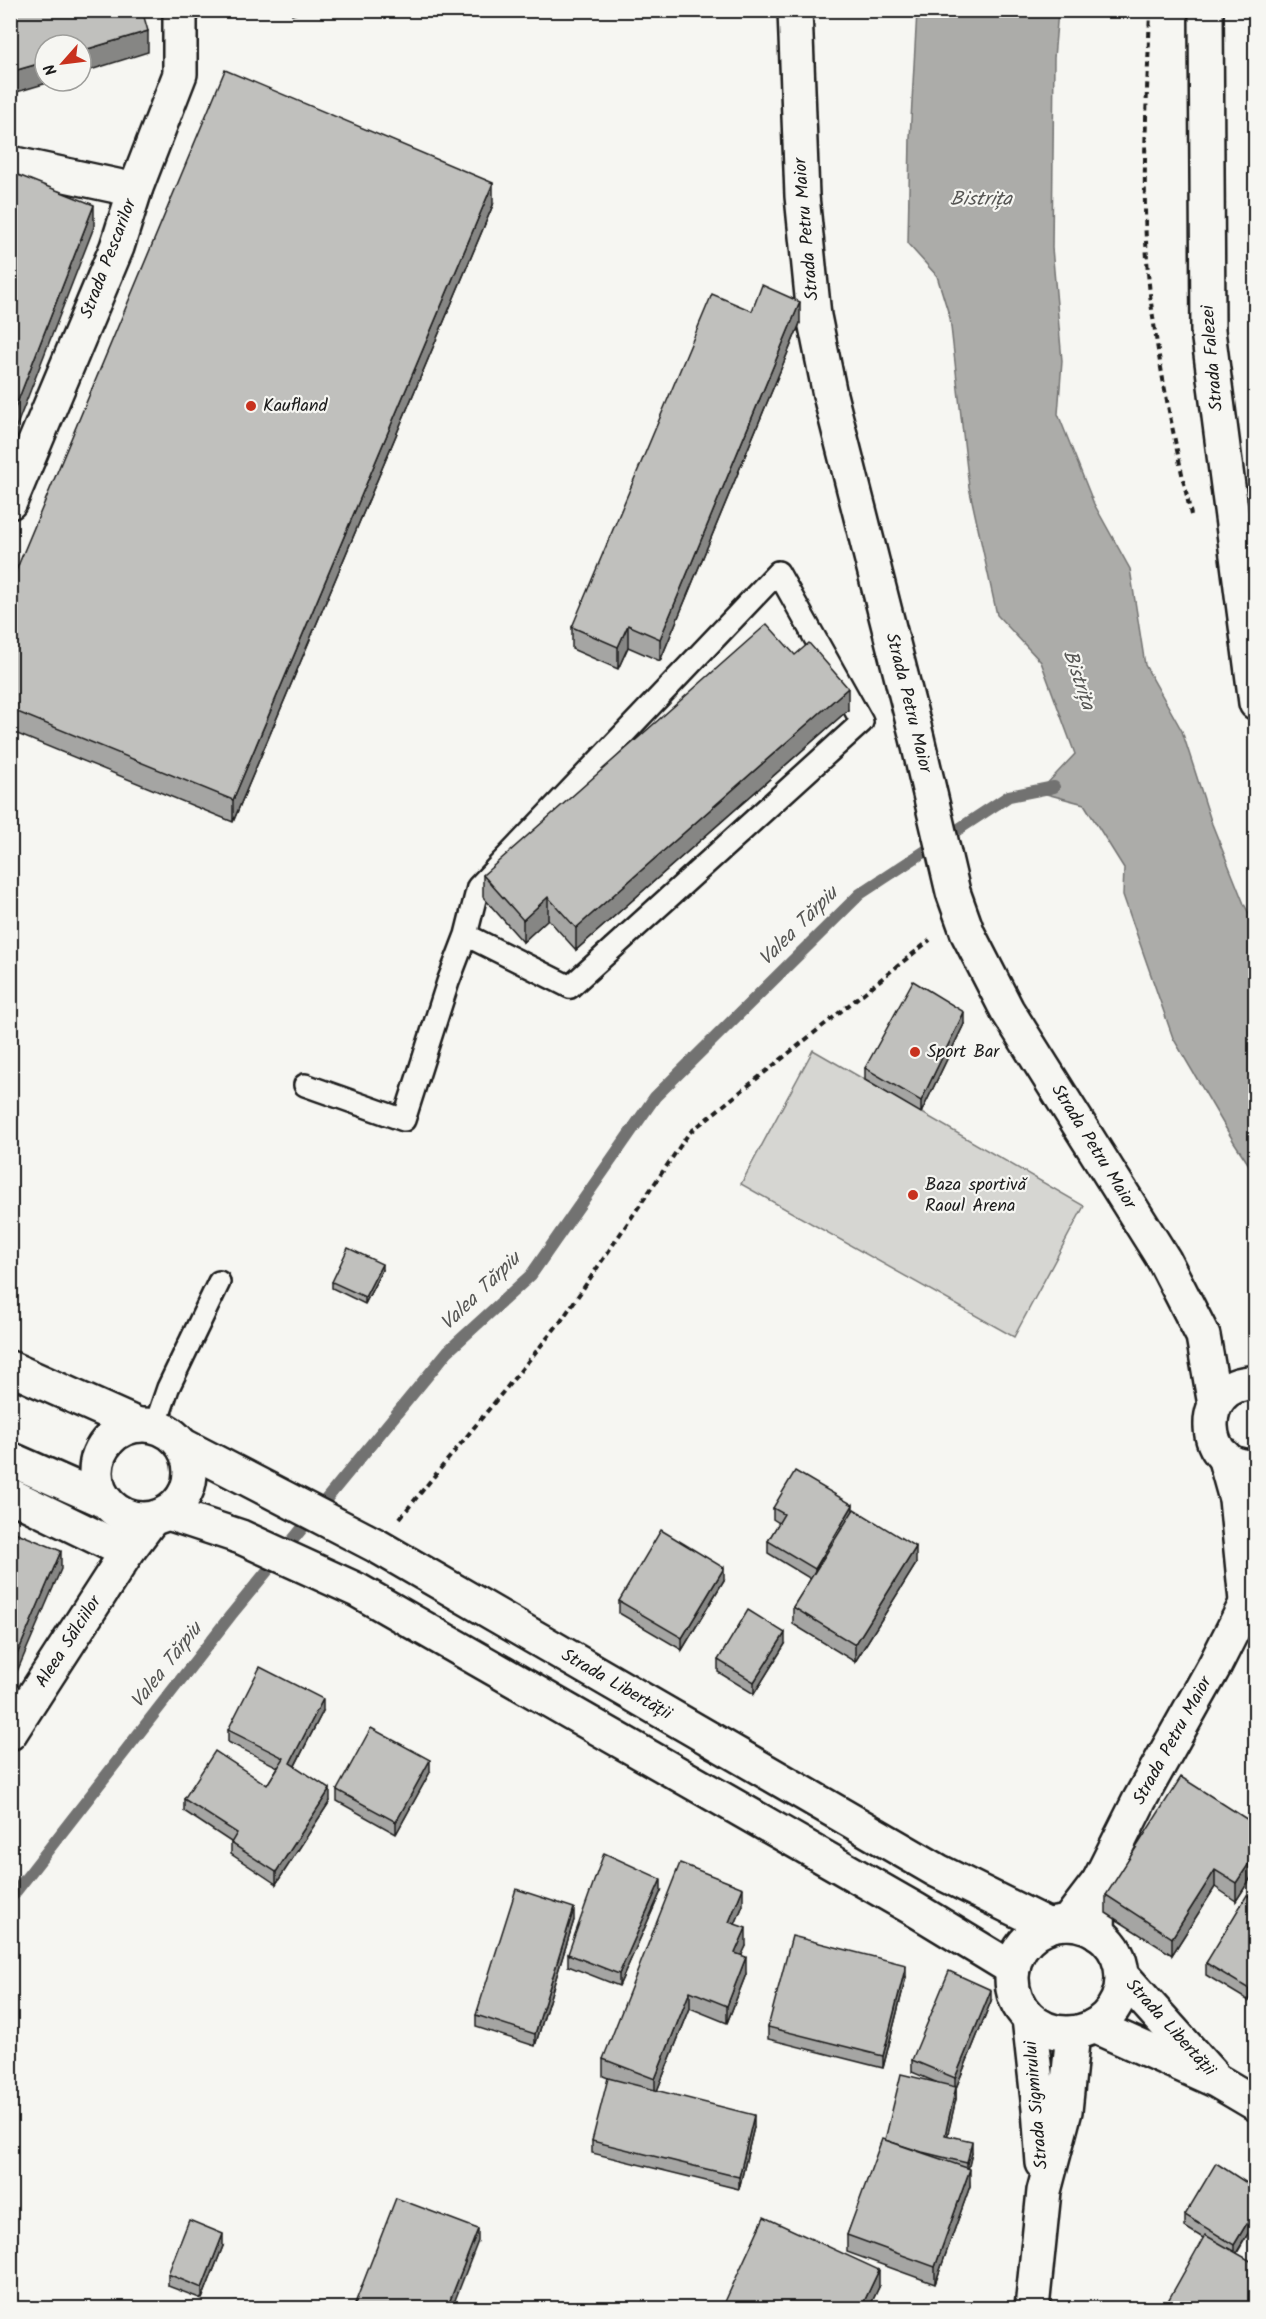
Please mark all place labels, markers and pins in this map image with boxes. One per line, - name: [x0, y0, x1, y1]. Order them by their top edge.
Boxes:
- place label: Kaufland: [263, 392, 329, 421]
- marker: Kaufland: [244, 399, 258, 413]
- place label: Sport Bar: [927, 1038, 1000, 1067]
- marker: Sport Bar: [908, 1045, 922, 1059]
- place label: Baza sportivă Raoul Arena: [925, 1171, 1028, 1221]
- marker: Baza sportivă Raoul Arena: [906, 1188, 920, 1202]

